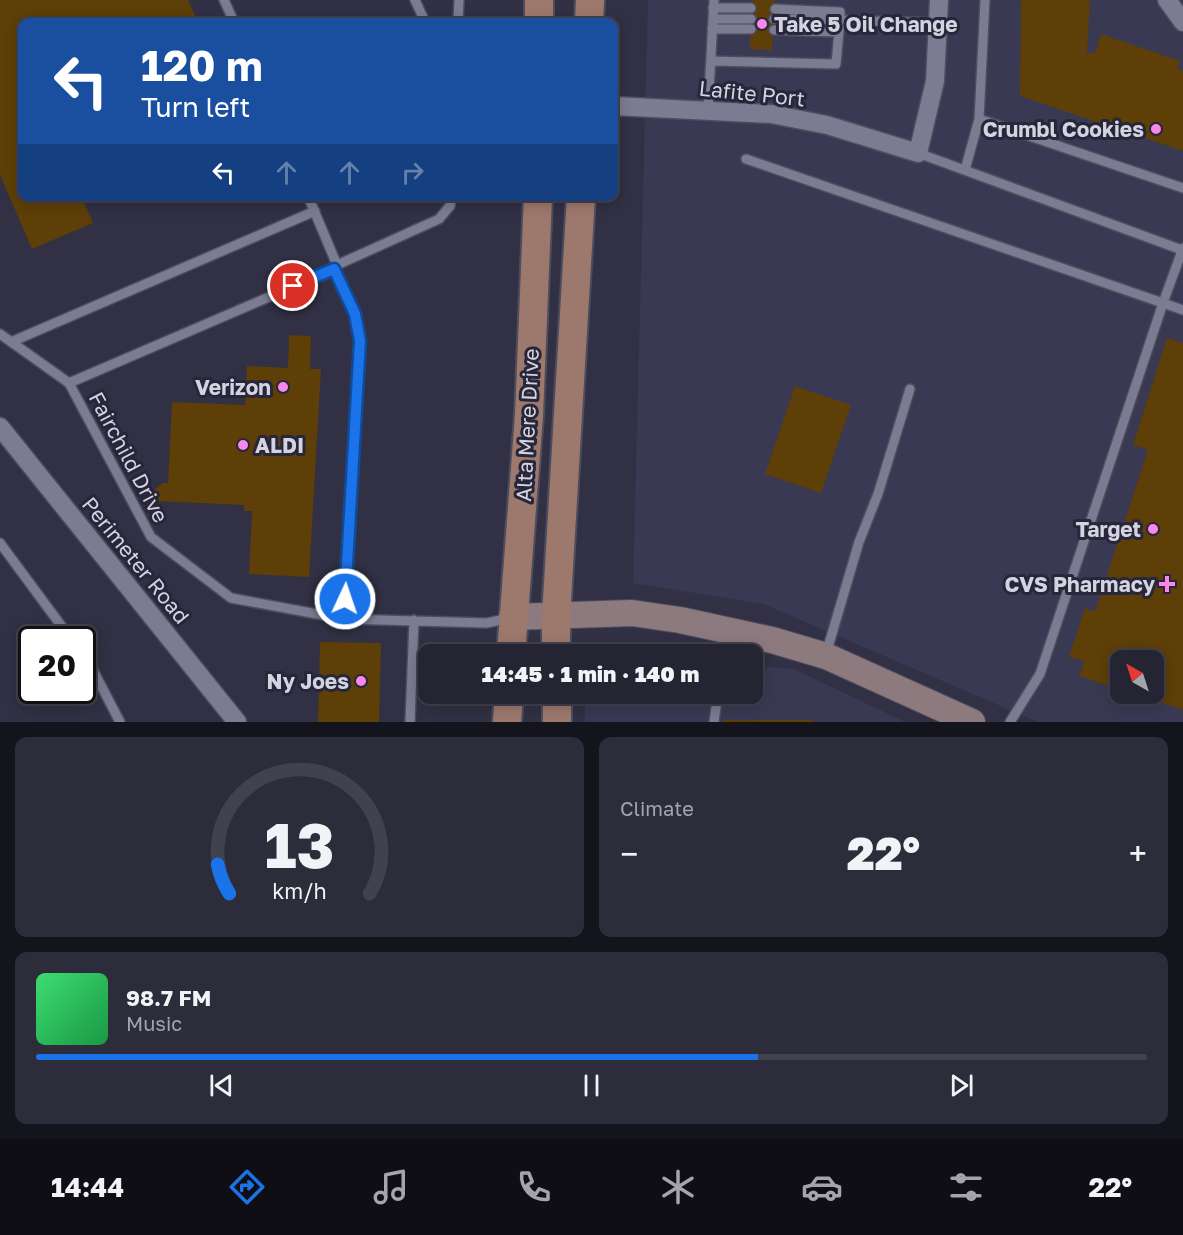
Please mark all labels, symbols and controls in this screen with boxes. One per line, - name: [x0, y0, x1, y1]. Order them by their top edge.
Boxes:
- place label: Take 5 Oil Change: [774, 11, 958, 37]
- marker: Take 5 Oil Change: [755, 17, 769, 31]
- text: 120 m: [141, 40, 263, 90]
- icon: left: [42, 42, 120, 120]
- street label: Lafite Port: [698, 75, 806, 111]
- text: Turn left: [141, 91, 250, 123]
- place label: Crumbl Cookies: [983, 116, 1144, 142]
- marker: Crumbl Cookies: [1149, 122, 1163, 136]
- icon: left: [207, 156, 240, 189]
- icon: ahead: [270, 156, 303, 189]
- icon: ahead: [333, 156, 366, 189]
- icon: right: [396, 156, 429, 189]
- pin: [267, 260, 318, 311]
- icon: arrive: [276, 269, 309, 302]
- street label: Alta Mere Drive: [510, 348, 544, 502]
- place label: Verizon: [195, 374, 271, 400]
- marker: Verizon: [276, 380, 290, 394]
- street label: Fairchild Drive: [84, 387, 174, 527]
- place label: ALDI: [255, 432, 304, 458]
- marker: ALDI: [236, 438, 250, 452]
- street label: Perimeter Road: [77, 491, 195, 629]
- place label: Target: [1075, 516, 1141, 542]
- marker: Target: [1146, 522, 1160, 536]
- position arrow: [313, 567, 377, 631]
- place label: CVS Pharmacy: [1005, 571, 1155, 597]
- marker: CVS Pharmacy: [1160, 577, 1174, 591]
- speed limit sign: 20: [18, 626, 96, 704]
- north arrow: [1110, 650, 1164, 704]
- map controls: [1110, 650, 1164, 704]
- text: 14:45 · 1 min · 140 m: [482, 660, 699, 687]
- place label: Ny Joes: [266, 668, 349, 694]
- marker: Ny Joes: [354, 674, 368, 688]
- text: Climate: [620, 796, 694, 820]
- text: 13: [264, 807, 335, 882]
- text: 22°: [847, 826, 920, 880]
- text: −: [620, 834, 638, 873]
- text: +: [1129, 834, 1147, 873]
- text: km/h: [272, 878, 327, 904]
- text: 98.7 FM: [126, 984, 211, 1011]
- text: Music: [126, 1011, 182, 1035]
- icon: previous: [205, 1069, 238, 1102]
- icon: pause: [575, 1069, 608, 1102]
- icon: next: [945, 1069, 978, 1102]
- icon: directions: [226, 1166, 268, 1208]
- icon: music: [370, 1166, 412, 1208]
- icon: phone: [513, 1166, 555, 1208]
- icon: climate: [657, 1166, 699, 1208]
- icon: car: [801, 1166, 843, 1208]
- icon: filters: [945, 1166, 987, 1208]
- text: 14:44: [51, 1171, 124, 1203]
- text: 22°: [1089, 1171, 1132, 1203]

